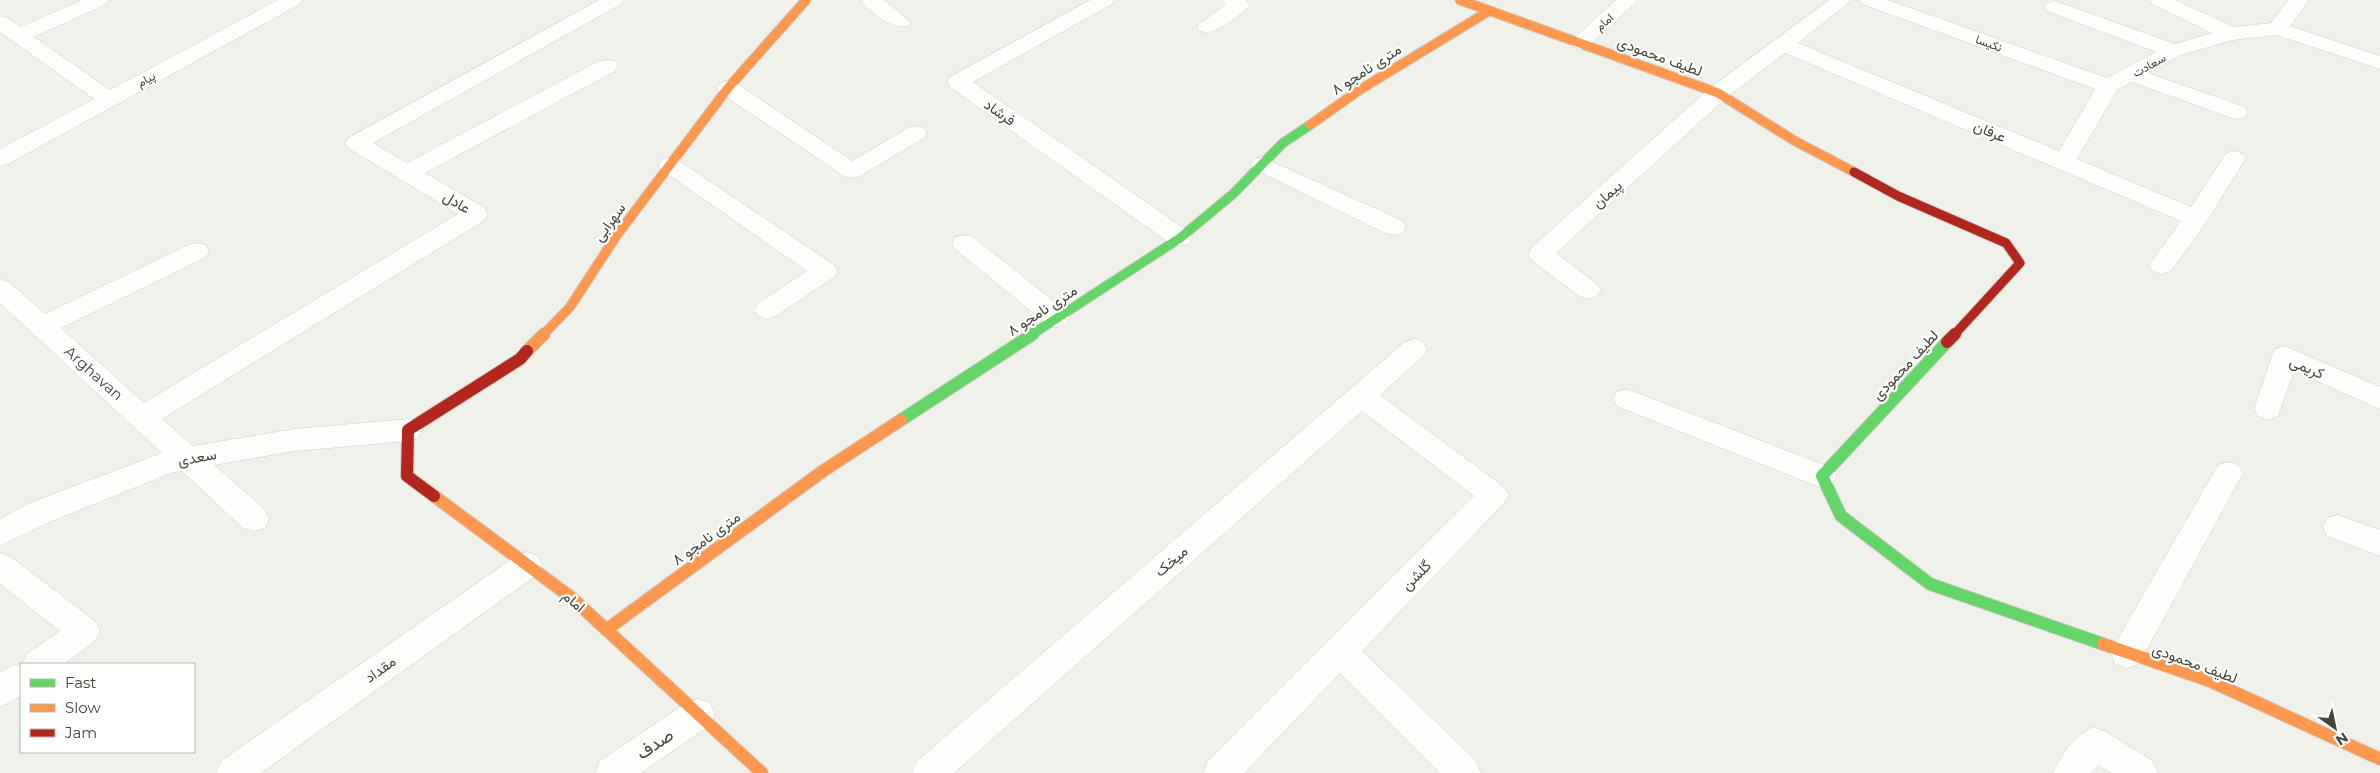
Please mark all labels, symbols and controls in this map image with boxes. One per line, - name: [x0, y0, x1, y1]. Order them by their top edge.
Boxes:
- street label: امام: [1592, 10, 1617, 35]
- street label: نکیسا: [1974, 31, 2004, 55]
- street label: لطیف محمودی: [1615, 32, 1705, 81]
- street label: ۸ متری نامجو: [1327, 39, 1405, 99]
- street label: سعادت: [2130, 50, 2168, 80]
- street label: پیام: [134, 68, 158, 91]
- street label: فرشاد: [980, 94, 1020, 130]
- street label: عرفان: [1971, 116, 2009, 146]
- street label: پیمان: [1588, 176, 1626, 213]
- street label: عادل: [440, 187, 474, 218]
- street label: سهرابی: [589, 199, 630, 246]
- street label: ۸ متری نامجو: [1003, 280, 1081, 340]
- street label: لطیف محمودی: [1868, 326, 1943, 405]
- street label: Arghavan: [61, 342, 127, 404]
- street label: کریمی: [2286, 351, 2327, 384]
- street label: سعدی: [176, 444, 218, 471]
- street label: ۸ متری نامجو: [668, 507, 744, 570]
- street label: میخک: [1151, 541, 1191, 581]
- street label: گلشن: [1397, 556, 1436, 595]
- street label: امام: [558, 586, 589, 617]
- street label: لطیف محمودی: [2150, 639, 2240, 688]
- street label: مقداد: [361, 651, 399, 687]
- legend: [20, 663, 195, 753]
- text: Fast: [65, 673, 96, 692]
- text: Slow: [65, 698, 101, 717]
- north arrow: [2310, 703, 2360, 753]
- text: Jam: [64, 723, 97, 742]
- street label: صدف: [632, 724, 678, 764]
- text: N: [2332, 728, 2352, 750]

